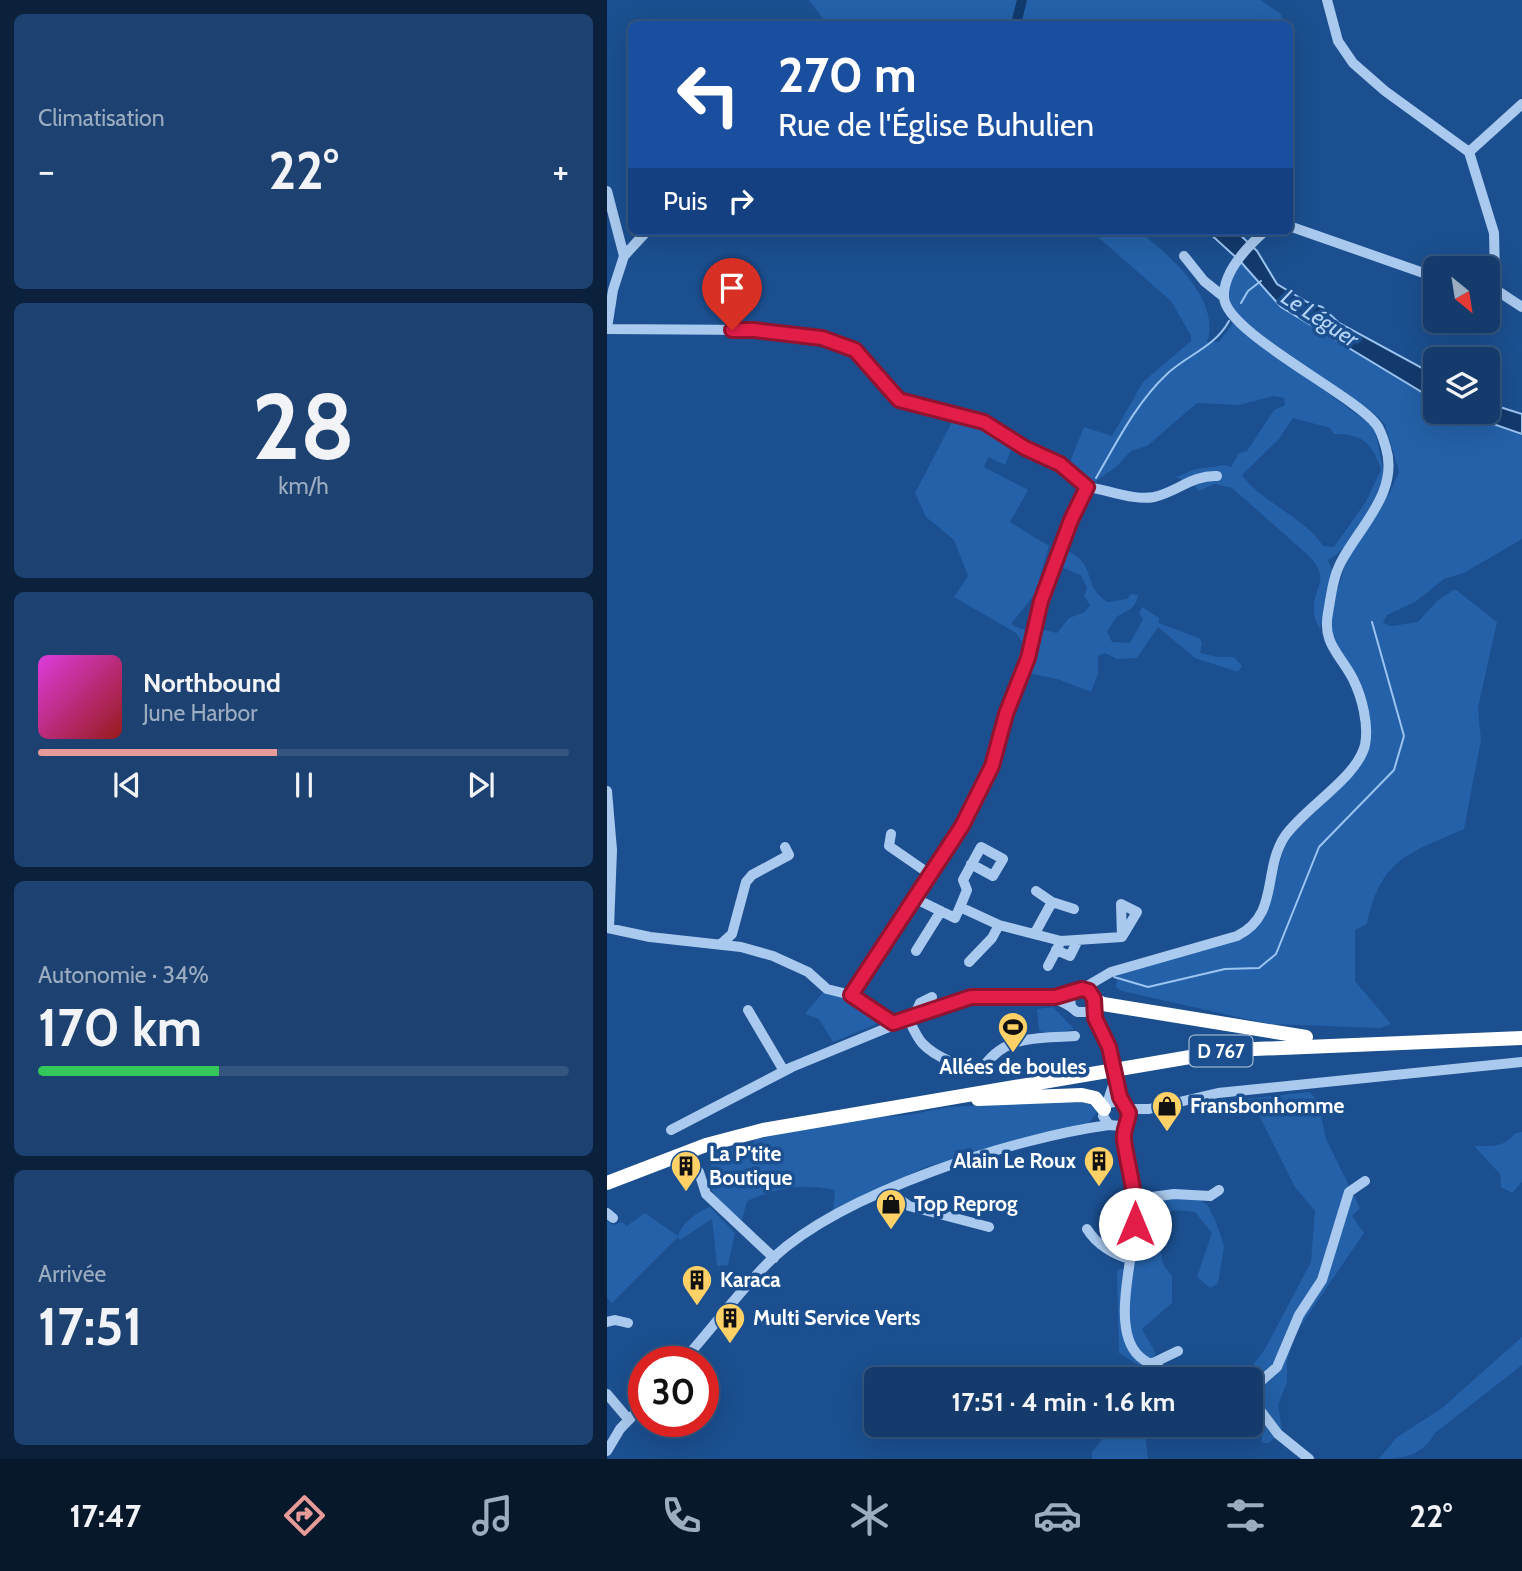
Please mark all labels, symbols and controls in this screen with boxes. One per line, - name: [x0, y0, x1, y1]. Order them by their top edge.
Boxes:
- text: 270 m: [778, 45, 917, 104]
- icon: left: [663, 49, 754, 140]
- text: Climatisation: [38, 104, 165, 132]
- text: Rue de l'Église Buhulien: [778, 105, 1094, 144]
- text: 22°: [268, 139, 339, 202]
- text: −: [38, 147, 55, 194]
- text: +: [552, 147, 569, 194]
- icon: right: [722, 182, 760, 220]
- text: Puis: [663, 185, 708, 217]
- north arrow: [1423, 256, 1499, 332]
- map controls: [1423, 256, 1500, 424]
- pin: [702, 258, 762, 330]
- icon: arrive: [713, 269, 751, 307]
- water label: Le Léguer: [1276, 283, 1364, 354]
- button: layers: [1423, 347, 1500, 424]
- text: 28: [252, 371, 355, 482]
- text: km/h: [278, 472, 329, 500]
- text: Northbound: [143, 667, 281, 699]
- text: June Harbor: [143, 699, 257, 727]
- icon: previous: [108, 766, 146, 804]
- icon: pause: [285, 766, 323, 804]
- icon: next: [462, 766, 500, 804]
- text: Autonomie · 34%: [38, 961, 209, 989]
- text: 170 km: [38, 996, 202, 1059]
- sports icon: Allées de boules: [996, 1010, 1030, 1054]
- road number: D 767: [1189, 1036, 1253, 1066]
- place label: Allées de boules: [939, 1054, 1087, 1079]
- shop icon: Fransbonhomme: [1150, 1089, 1184, 1133]
- place label: Fransbonhomme: [1190, 1093, 1345, 1118]
- place label: La P'tite Boutique: [709, 1141, 793, 1190]
- building icon: Alain Le Roux: [1082, 1144, 1116, 1188]
- place label: Alain Le Roux: [953, 1148, 1077, 1173]
- building icon: La P'tite Boutique: [669, 1149, 703, 1193]
- shop icon: Top Reprog: [874, 1187, 908, 1231]
- position arrow: [1098, 1187, 1172, 1261]
- place label: Top Reprog: [914, 1191, 1018, 1216]
- text: Arrivée: [38, 1260, 106, 1288]
- building icon: Karaca: [680, 1263, 714, 1307]
- place label: Karaca: [720, 1267, 781, 1292]
- text: 17:51: [38, 1295, 142, 1358]
- building icon: Multi Service Verts: [713, 1301, 747, 1345]
- place label: Multi Service Verts: [753, 1305, 921, 1330]
- speed limit sign: 30: [628, 1346, 719, 1437]
- text: 17:51 · 4 min · 1.6 km: [952, 1386, 1175, 1418]
- icon: directions: [280, 1491, 329, 1540]
- icon: music: [468, 1491, 517, 1540]
- icon: phone: [657, 1491, 706, 1540]
- icon: climate: [845, 1491, 894, 1540]
- icon: car: [1033, 1491, 1082, 1540]
- icon: filters: [1221, 1491, 1270, 1540]
- text: 17:47: [70, 1496, 141, 1535]
- text: 22°: [1409, 1496, 1452, 1535]

